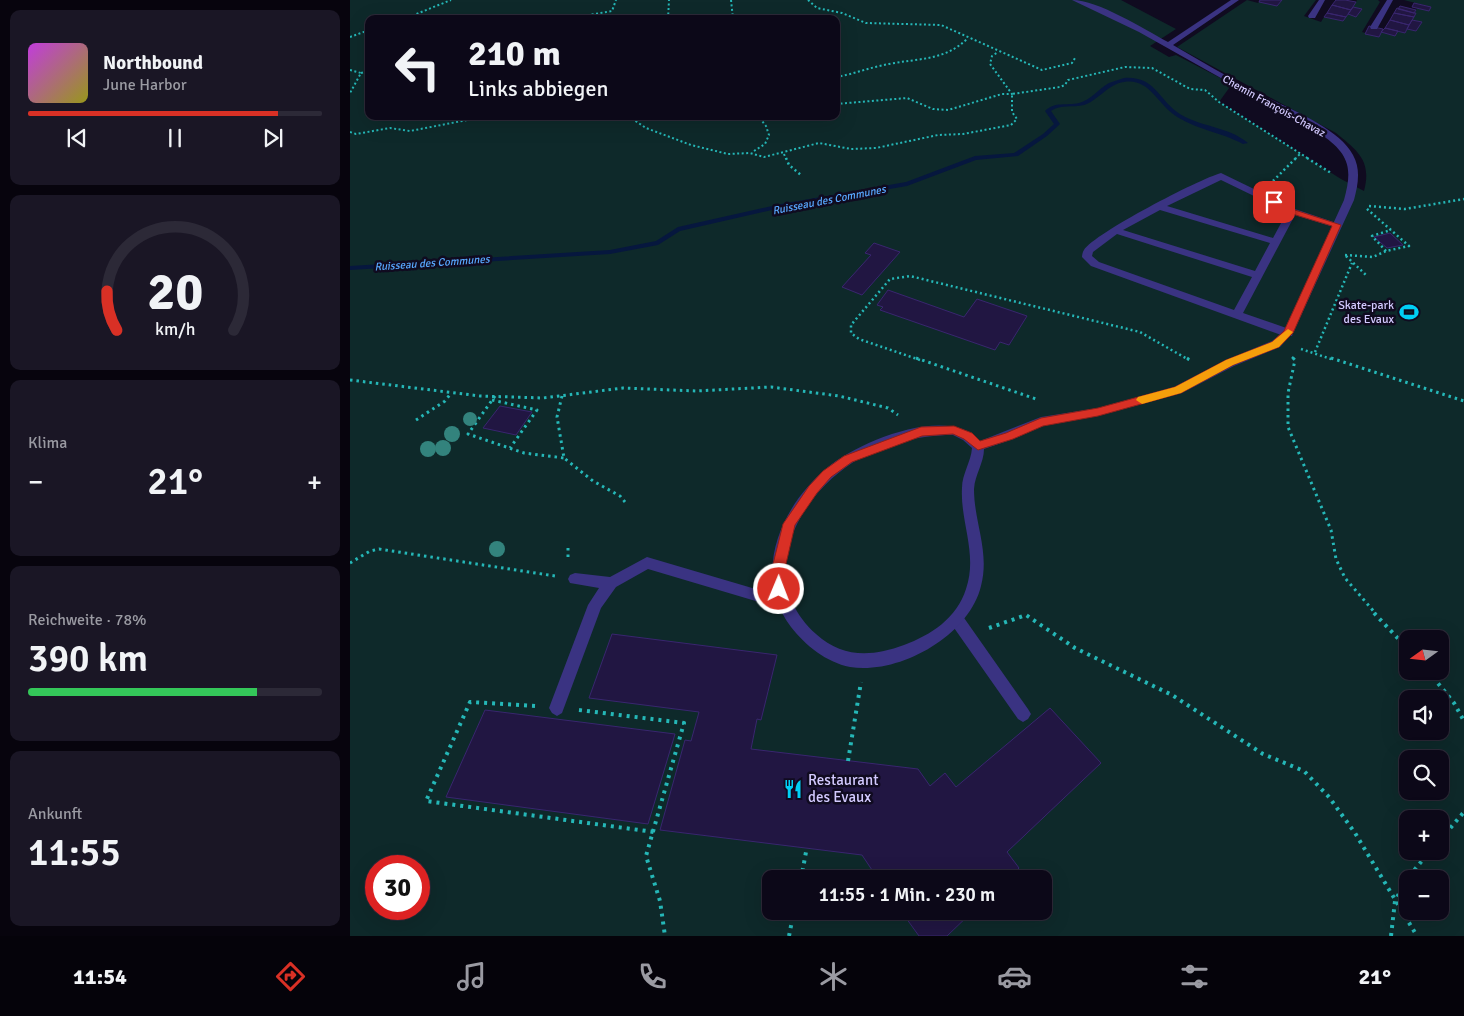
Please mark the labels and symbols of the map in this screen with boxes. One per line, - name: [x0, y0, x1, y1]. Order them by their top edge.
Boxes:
- street label: Chemin François-Chavaz: [1220, 72, 1328, 140]
- pin: [1253, 181, 1295, 223]
- water label: Ruisseau des Communes: [771, 182, 888, 217]
- water label: Ruisseau des Communes: [374, 252, 491, 274]
- place label: Skate-park des Evaux: [1338, 298, 1394, 327]
- sports icon: Skate-park des Evaux: [1398, 301, 1420, 323]
- position arrow: [752, 562, 804, 614]
- north arrow: [1399, 630, 1449, 680]
- place label: Restaurant des Evaux: [808, 771, 878, 806]
- restaurant icon: Restaurant des Evaux: [782, 778, 804, 800]
- speed limit sign: 30: [365, 855, 430, 920]

